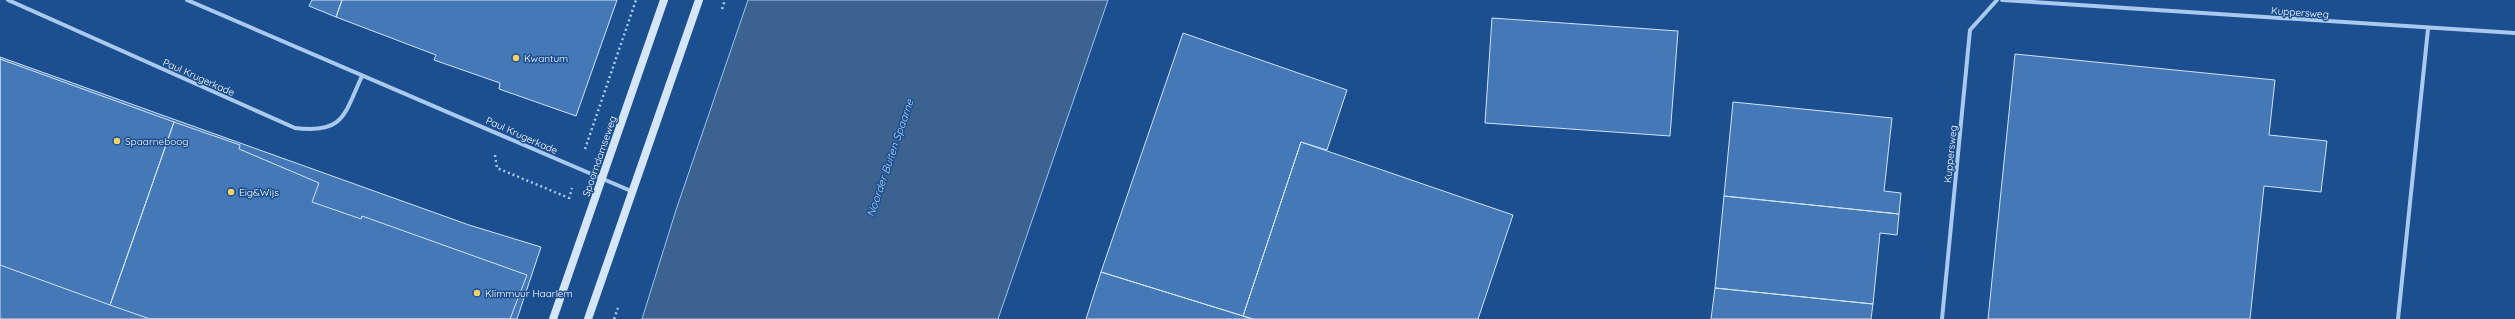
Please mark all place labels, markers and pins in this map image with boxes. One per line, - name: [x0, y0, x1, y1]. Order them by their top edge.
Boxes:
- place label: Kwantum: [524, 52, 568, 65]
- marker: Kwantum: [511, 53, 521, 63]
- place label: Spaarneboog: [125, 135, 189, 148]
- marker: Spaarneboog: [112, 136, 122, 146]
- place label: Eig&Wijs: [239, 186, 279, 199]
- marker: Eig&Wijs: [226, 187, 236, 197]
- place label: Klimmuur Haarlem: [485, 287, 573, 300]
- marker: Klimmuur Haarlem: [472, 288, 482, 298]

